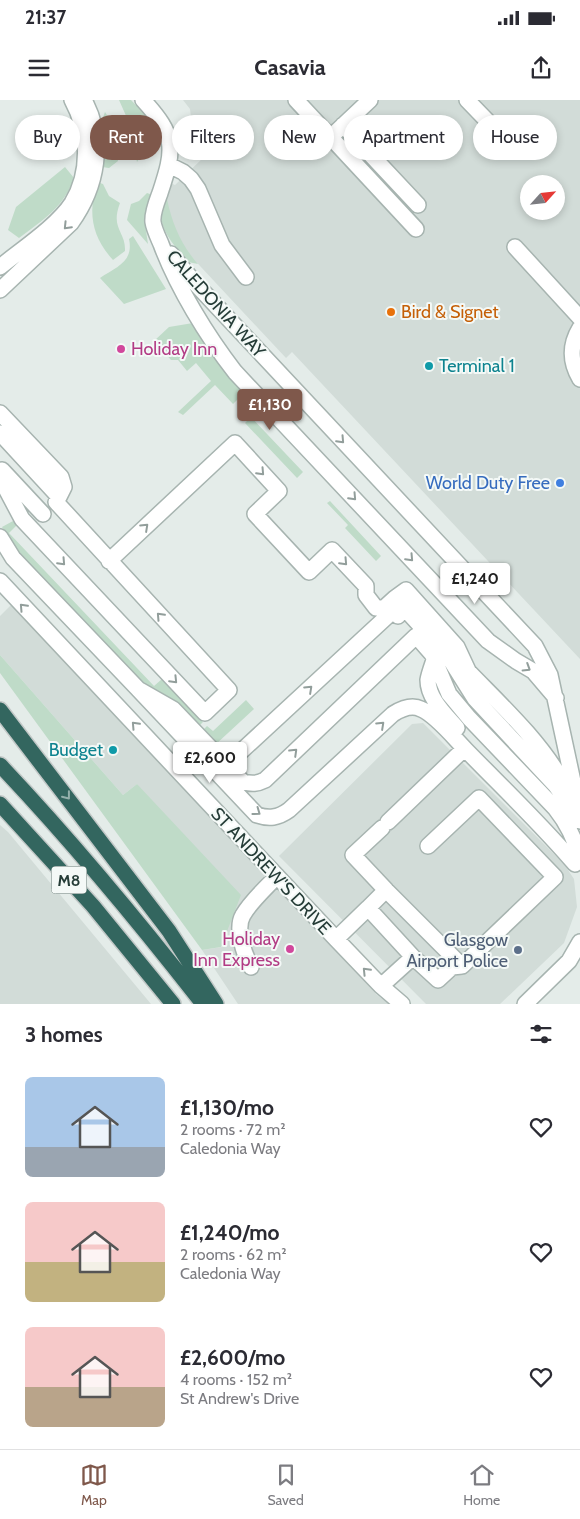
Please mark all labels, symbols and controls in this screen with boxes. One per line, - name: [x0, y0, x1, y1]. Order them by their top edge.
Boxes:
- text: 21:37: [25, 6, 66, 29]
- icon: menu: [25, 54, 53, 82]
- text: Casavia: [254, 54, 326, 81]
- icon: share: [527, 54, 555, 82]
- chip: Buy: [15, 115, 80, 160]
- chip: Rent: [90, 115, 162, 160]
- chip: Filters: [172, 115, 254, 160]
- chip: New: [264, 115, 334, 160]
- chip: Apartment: [344, 115, 463, 160]
- chip: House: [473, 115, 557, 160]
- north arrow: [520, 175, 565, 220]
- map controls: [520, 175, 565, 220]
- one-way arrow: [64, 220, 73, 229]
- street label: CALEDONIA WAY: [162, 246, 271, 363]
- place label: Bird & Signet: [401, 301, 499, 323]
- marker: Bird & Signet: [385, 306, 397, 318]
- place label: Holiday Inn: [131, 338, 217, 360]
- marker: Holiday Inn: [115, 343, 127, 355]
- place label: Terminal 1: [439, 355, 515, 377]
- marker: Terminal 1: [423, 360, 435, 372]
- pin: £1,130: [229, 388, 311, 431]
- text: £1,130: [248, 395, 292, 414]
- one-way arrow: [335, 434, 344, 443]
- one-way arrow: [255, 466, 264, 475]
- place label: World Duty Free: [426, 472, 550, 494]
- marker: World Duty Free: [554, 477, 566, 489]
- one-way arrow: [347, 492, 356, 501]
- one-way arrow: [139, 524, 148, 533]
- one-way arrow: [404, 552, 413, 561]
- one-way arrow: [338, 556, 347, 565]
- one-way arrow: [56, 557, 65, 566]
- pin: £1,240: [434, 562, 516, 605]
- text: £1,240: [451, 569, 499, 588]
- one-way arrow: [20, 604, 29, 613]
- one-way arrow: [157, 612, 166, 621]
- one-way arrow: [522, 662, 531, 672]
- one-way arrow: [168, 675, 177, 684]
- one-way arrow: [303, 686, 312, 695]
- one-way arrow: [132, 722, 141, 731]
- one-way arrow: [376, 722, 385, 731]
- place label: Budget: [49, 739, 103, 761]
- pin: £2,600: [169, 742, 251, 784]
- marker: Budget: [107, 744, 119, 756]
- text: £2,600: [184, 748, 236, 767]
- one-way arrow: [288, 749, 297, 758]
- one-way arrow: [61, 790, 69, 799]
- street label: ST ANDREW'S DRIVE: [206, 803, 336, 939]
- one-way arrow: [251, 806, 260, 815]
- road number: M8: [52, 866, 86, 894]
- place label: Holiday Inn Express: [193, 928, 280, 971]
- place label: Glasgow Airport Police: [406, 929, 508, 972]
- marker: Holiday Inn Express: [284, 943, 296, 955]
- marker: Glasgow Airport Police: [512, 944, 524, 956]
- one-way arrow: [363, 967, 372, 976]
- icon: filters: [527, 1020, 555, 1048]
- text: 3 homes: [25, 1022, 103, 1047]
- text: £1,130/mo: [180, 1095, 274, 1120]
- icon: home: [65, 1097, 125, 1157]
- icon: heart: [527, 1113, 555, 1141]
- text: 2 rooms · 72 m²: [180, 1120, 285, 1139]
- text: Caledonia Way: [180, 1139, 281, 1158]
- text: £1,240/mo: [180, 1220, 279, 1245]
- icon: home: [65, 1222, 125, 1282]
- icon: heart: [527, 1238, 555, 1266]
- text: 2 rooms · 62 m²: [180, 1245, 287, 1264]
- text: Caledonia Way: [180, 1264, 281, 1283]
- text: £2,600/mo: [180, 1345, 285, 1370]
- icon: home: [65, 1347, 125, 1407]
- icon: heart: [527, 1363, 555, 1391]
- text: 4 rooms · 152 m²: [180, 1370, 292, 1389]
- text: St Andrew's Drive: [180, 1389, 299, 1408]
- tab: Map: [80, 1461, 108, 1509]
- tab: Saved: [267, 1461, 304, 1509]
- tab: Home: [463, 1461, 500, 1509]

